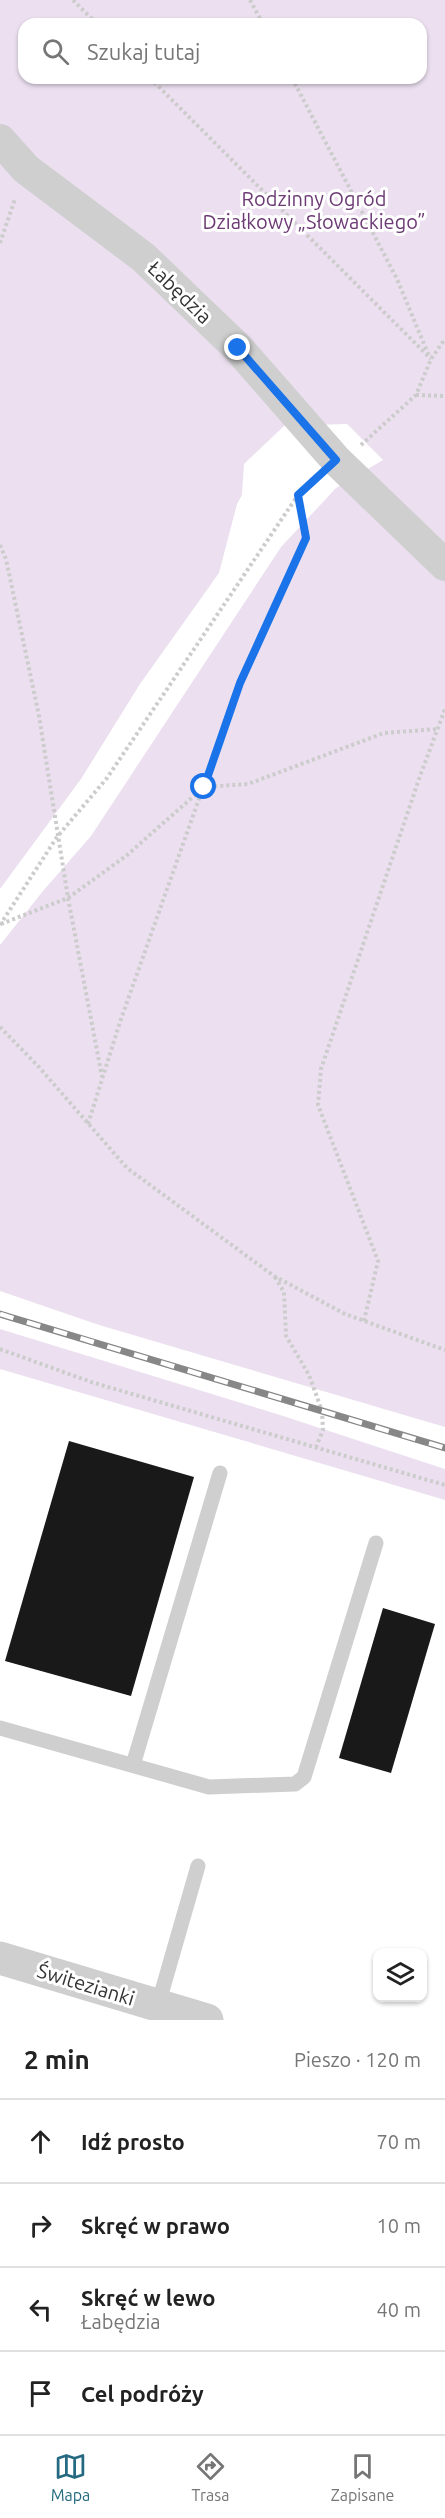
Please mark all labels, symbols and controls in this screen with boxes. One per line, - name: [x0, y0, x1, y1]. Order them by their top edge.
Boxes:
- search box: [18, 18, 427, 84]
- icon: search: [39, 35, 72, 68]
- text: Szukaj tutaj: [87, 39, 200, 64]
- park label: Rodzinny Ogród Działkowy „Słowackiego”: [203, 187, 425, 233]
- street label: Łabędzia: [143, 256, 217, 328]
- route end: [224, 334, 250, 360]
- route start: [190, 773, 216, 799]
- map controls: [373, 1948, 427, 2002]
- button: layers: [373, 1948, 427, 2002]
- street label: Świtezianki: [35, 1958, 137, 2010]
- text: 2 min: [24, 2045, 90, 2074]
- text: Pieszo · 120 m: [294, 2048, 421, 2071]
- icon: ahead: [24, 2125, 57, 2158]
- text: Idź prosto: [81, 2129, 185, 2154]
- text: 70 m: [377, 2130, 421, 2153]
- icon: right: [24, 2209, 57, 2242]
- text: Skręć w prawo: [81, 2213, 230, 2238]
- text: 10 m: [377, 2214, 421, 2237]
- text: Skręć w lewo: [81, 2285, 215, 2310]
- icon: left: [24, 2293, 57, 2326]
- text: 40 m: [377, 2298, 421, 2321]
- text: Łabędzia: [81, 2310, 161, 2333]
- icon: arrive: [24, 2377, 57, 2410]
- text: Cel podróży: [81, 2381, 204, 2406]
- tab: Mapa: [51, 2450, 90, 2504]
- tab: Trasa: [192, 2450, 229, 2504]
- tab: Zapisane: [331, 2450, 394, 2504]

